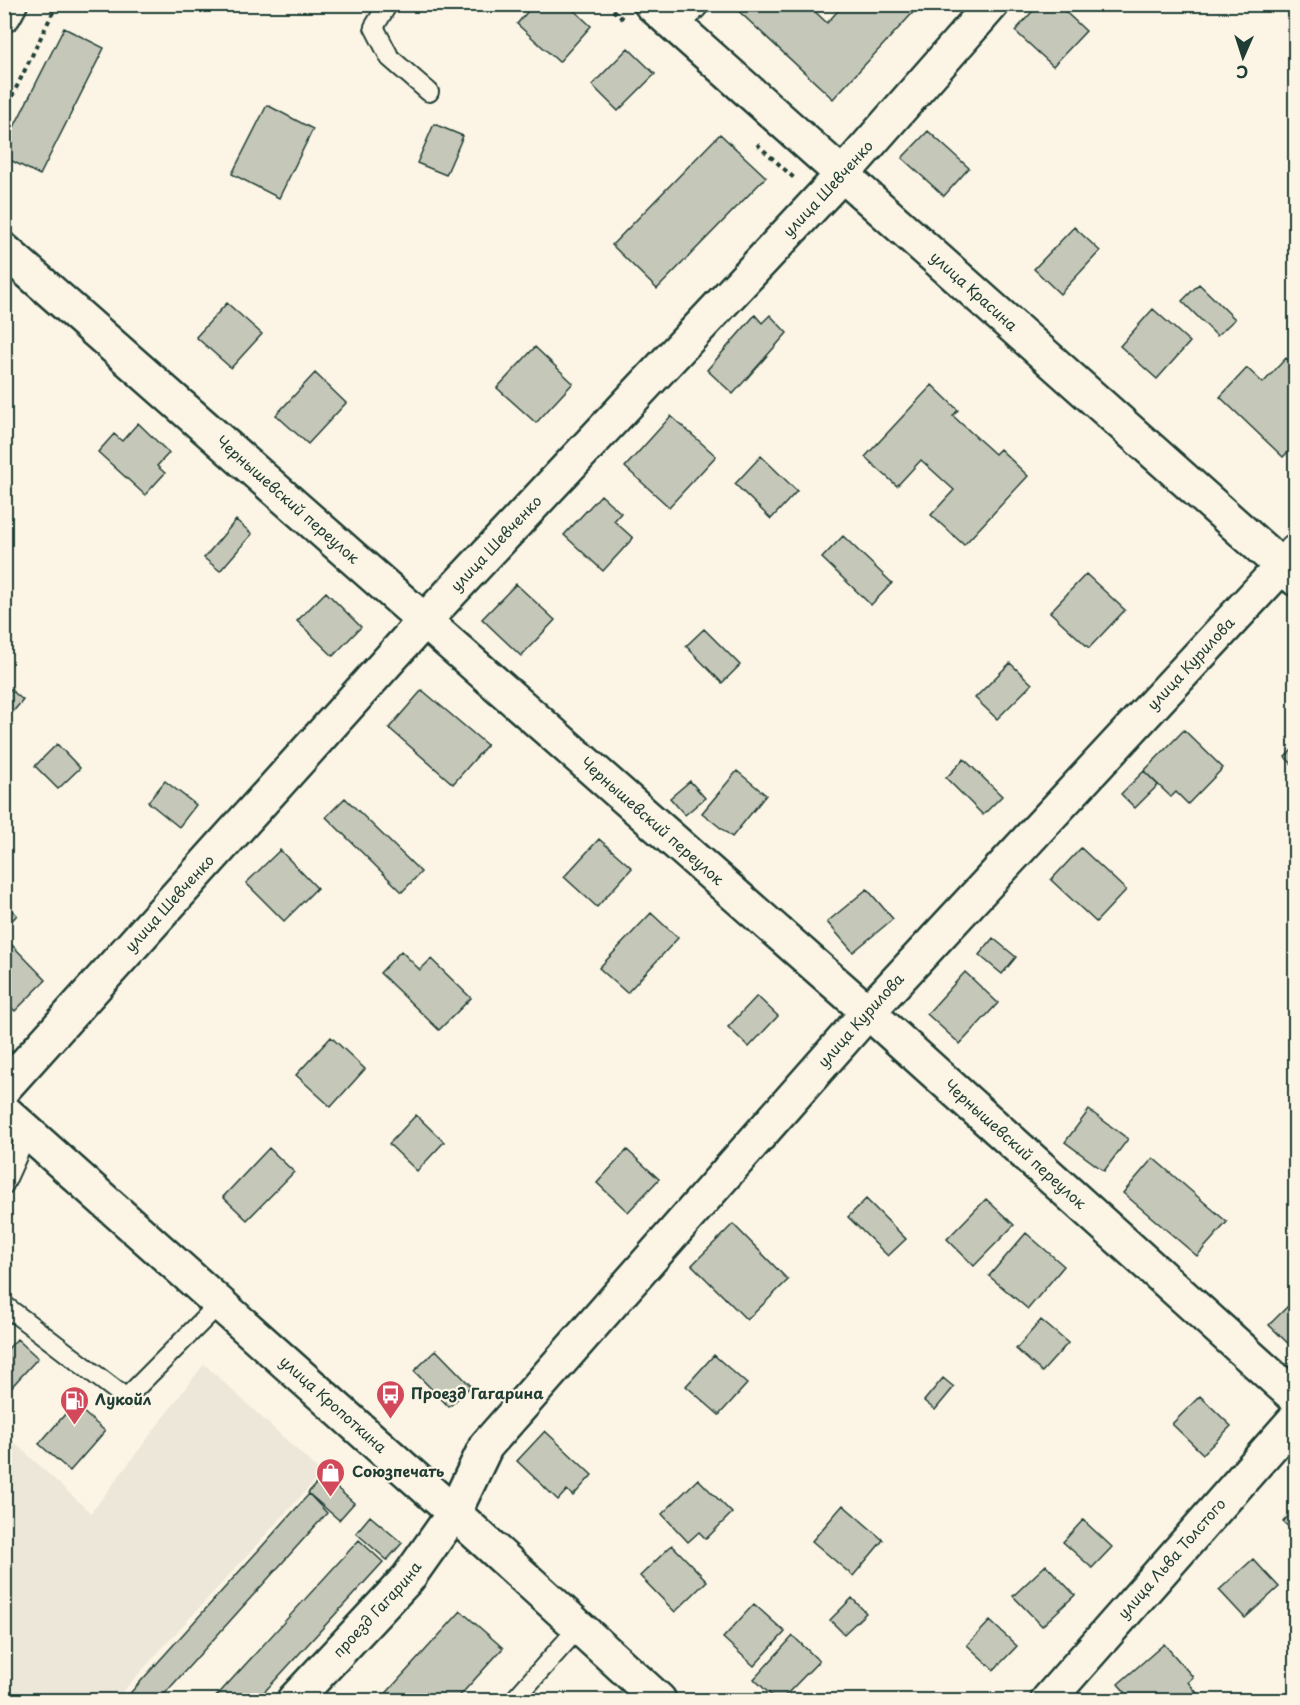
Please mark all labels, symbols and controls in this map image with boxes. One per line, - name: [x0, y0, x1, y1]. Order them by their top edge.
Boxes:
- north arrow: [1213, 27, 1273, 87]
- text: С: [1236, 61, 1249, 85]
- street label: улица Шевченко: [777, 134, 878, 241]
- street label: улица Красина: [926, 245, 1024, 336]
- street label: Чернышевский переулок: [212, 429, 365, 569]
- street label: улица Шевченко: [444, 489, 546, 596]
- street label: улица Курилова: [1141, 611, 1240, 715]
- street label: Чернышевский переулок: [576, 751, 730, 890]
- street label: улица Шевченко: [119, 849, 219, 957]
- street label: улица Курилова: [811, 967, 909, 1072]
- street label: Чернышевский переулок: [940, 1073, 1092, 1214]
- street label: улица Кропоткина: [275, 1350, 393, 1458]
- bus stop icon: Проезд Гагарина: [374, 1378, 406, 1420]
- place label: Проезд Гагарина: [411, 1381, 544, 1404]
- fuel station icon: Лукойл: [58, 1384, 90, 1426]
- place label: Лукойл: [95, 1387, 151, 1410]
- shop icon: Союзпечать: [315, 1456, 347, 1498]
- place label: Союзпечать: [352, 1459, 444, 1482]
- street label: улица Льва Толстого: [1112, 1492, 1231, 1623]
- street label: проезд Гагарина: [327, 1556, 427, 1662]

